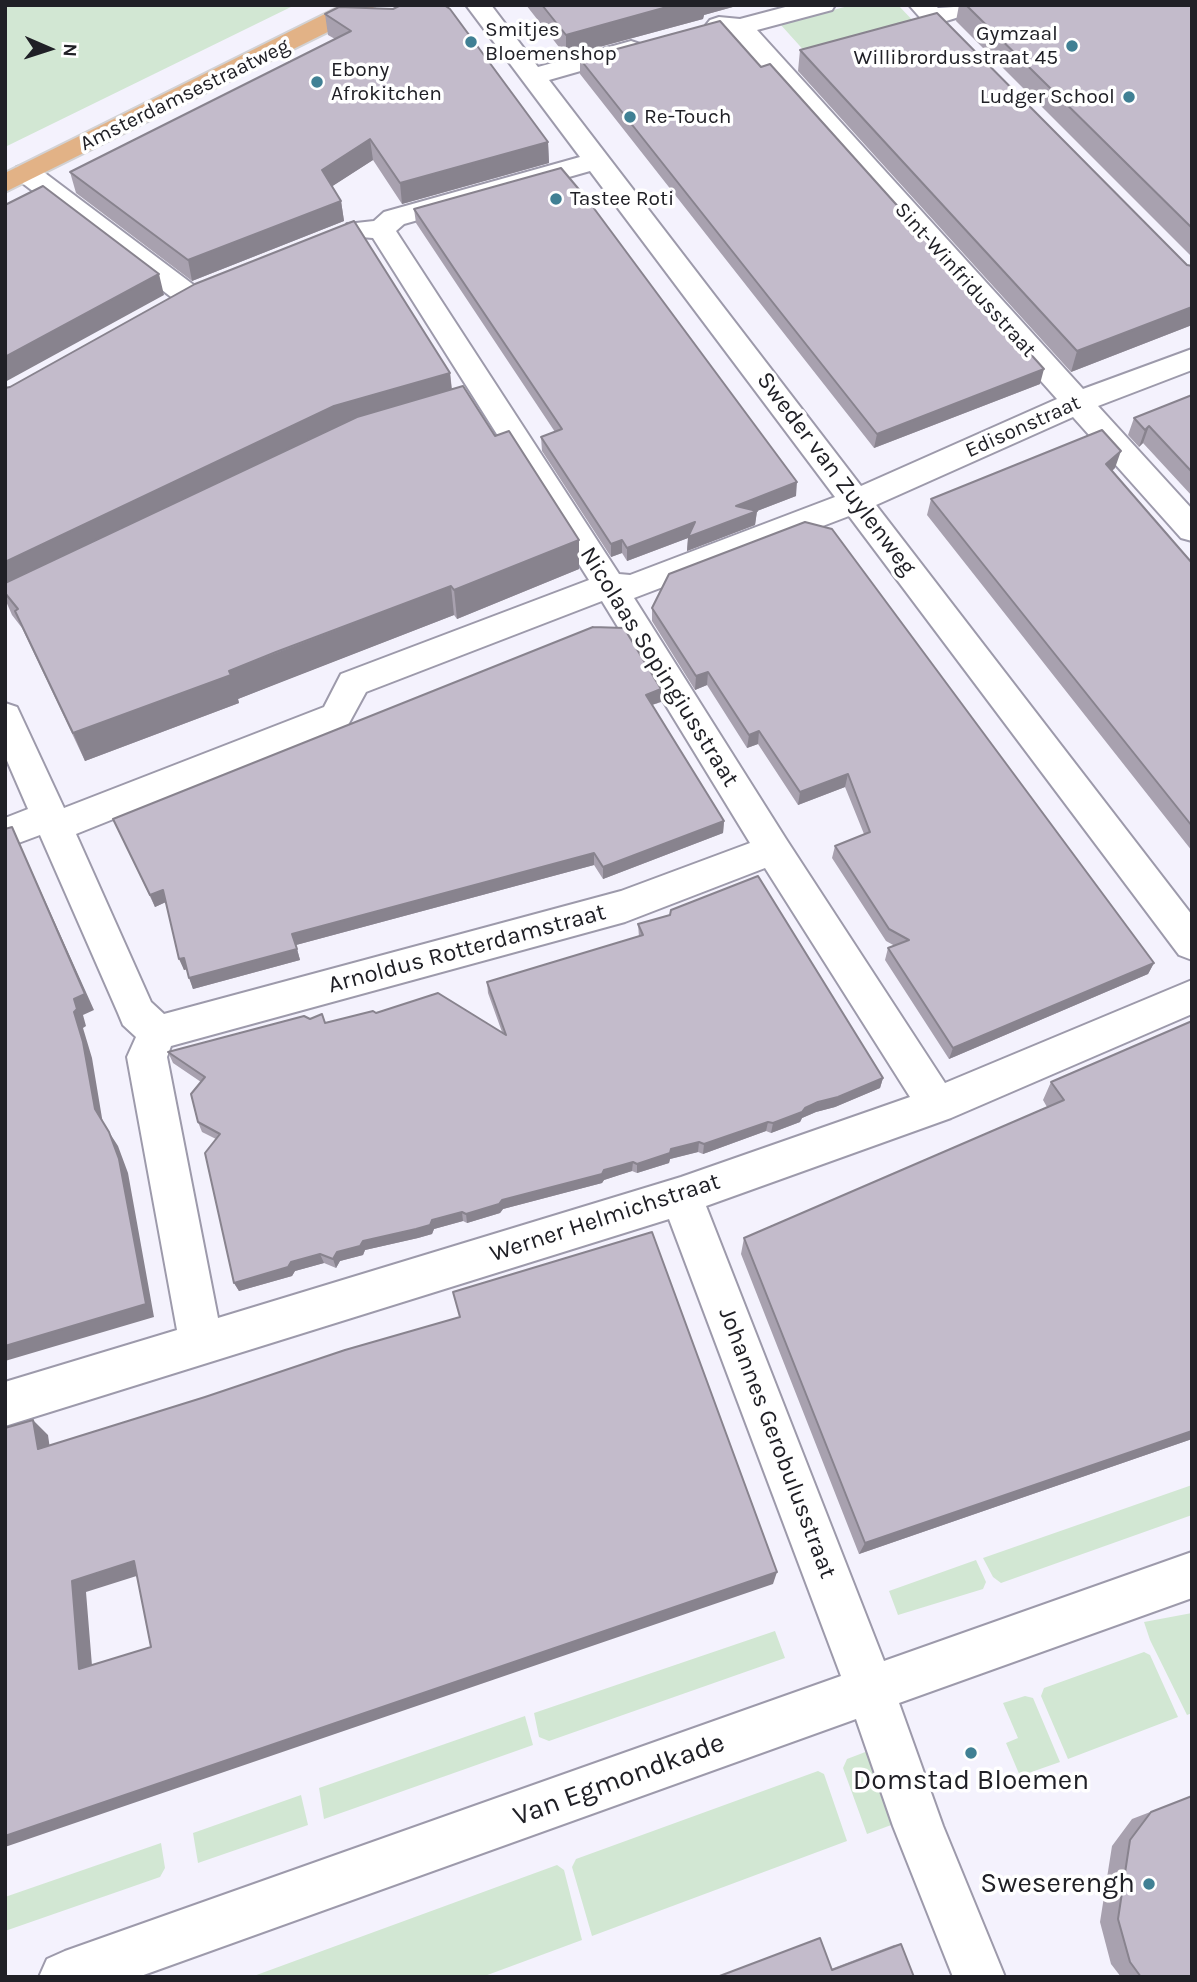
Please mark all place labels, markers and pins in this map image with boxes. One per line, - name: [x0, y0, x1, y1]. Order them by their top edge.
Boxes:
- place label: Smitjes Bloemenshop: [485, 17, 617, 67]
- place label: Gymzaal Willibrordusstraat 45: [854, 21, 1058, 71]
- marker: Smitjes Bloemenshop: [463, 34, 479, 50]
- marker: Gymzaal Willibrordusstraat 45: [1064, 38, 1080, 54]
- place label: Ebony Afrokitchen: [331, 57, 442, 107]
- marker: Ebony Afrokitchen: [309, 74, 325, 90]
- place label: Ludger School: [980, 84, 1115, 110]
- marker: Ludger School: [1121, 89, 1137, 105]
- place label: Re-Touch: [644, 104, 732, 130]
- marker: Re-Touch: [622, 109, 638, 125]
- place label: Tastee Roti: [570, 186, 674, 212]
- marker: Tastee Roti: [548, 191, 564, 207]
- marker: Domstad Bloemen: [963, 1745, 979, 1761]
- place label: Domstad Bloemen: [853, 1764, 1089, 1798]
- place label: Sweserengh: [980, 1867, 1135, 1901]
- marker: Sweserengh: [1141, 1876, 1157, 1892]

